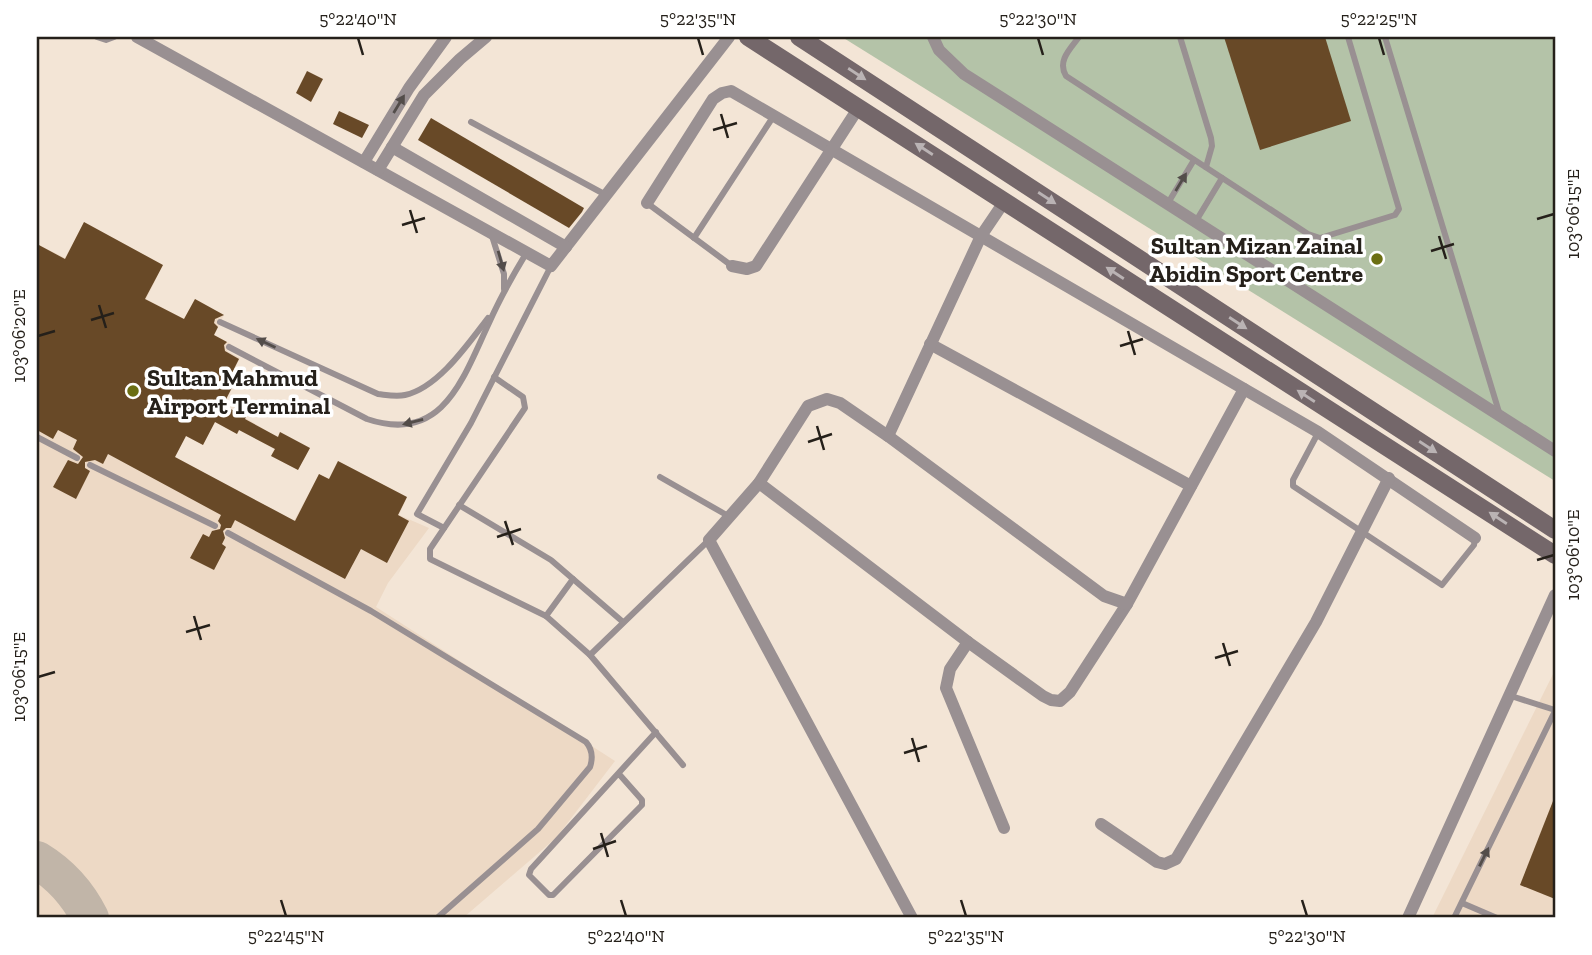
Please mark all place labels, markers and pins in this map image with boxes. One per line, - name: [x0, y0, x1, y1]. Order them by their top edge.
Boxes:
- place label: Sultan Mizan Zainal Abidin Sport Centre: [1149, 231, 1363, 288]
- marker: Sultan Mizan Zainal Abidin Sport Centre: [1369, 251, 1385, 267]
- place label: Sultan Mahmud Airport Terminal: [147, 363, 330, 420]
- marker: Sultan Mahmud Airport Terminal: [125, 383, 141, 399]

